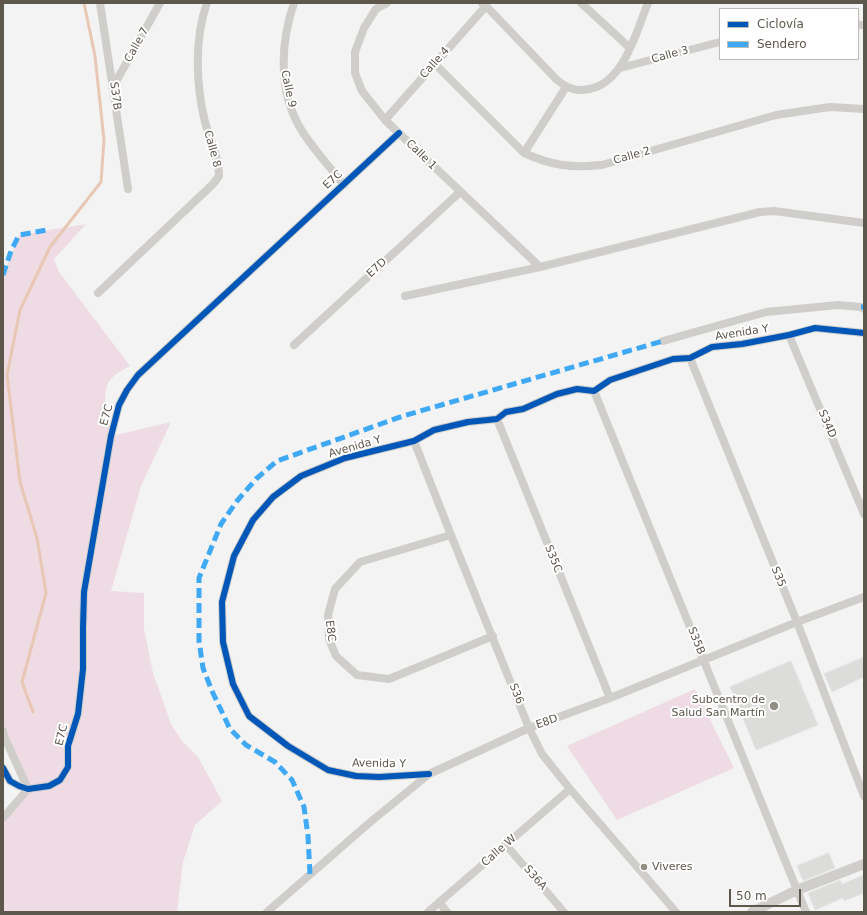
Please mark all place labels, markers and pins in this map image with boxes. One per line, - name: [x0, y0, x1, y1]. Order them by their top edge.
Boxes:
- place label: Subcentro de Salud San Martín: [671, 693, 765, 719]
- marker: Subcentro de Salud San Martín: [768, 700, 780, 712]
- place label: Viveres: [652, 860, 692, 874]
- marker: Viveres: [639, 862, 649, 872]

